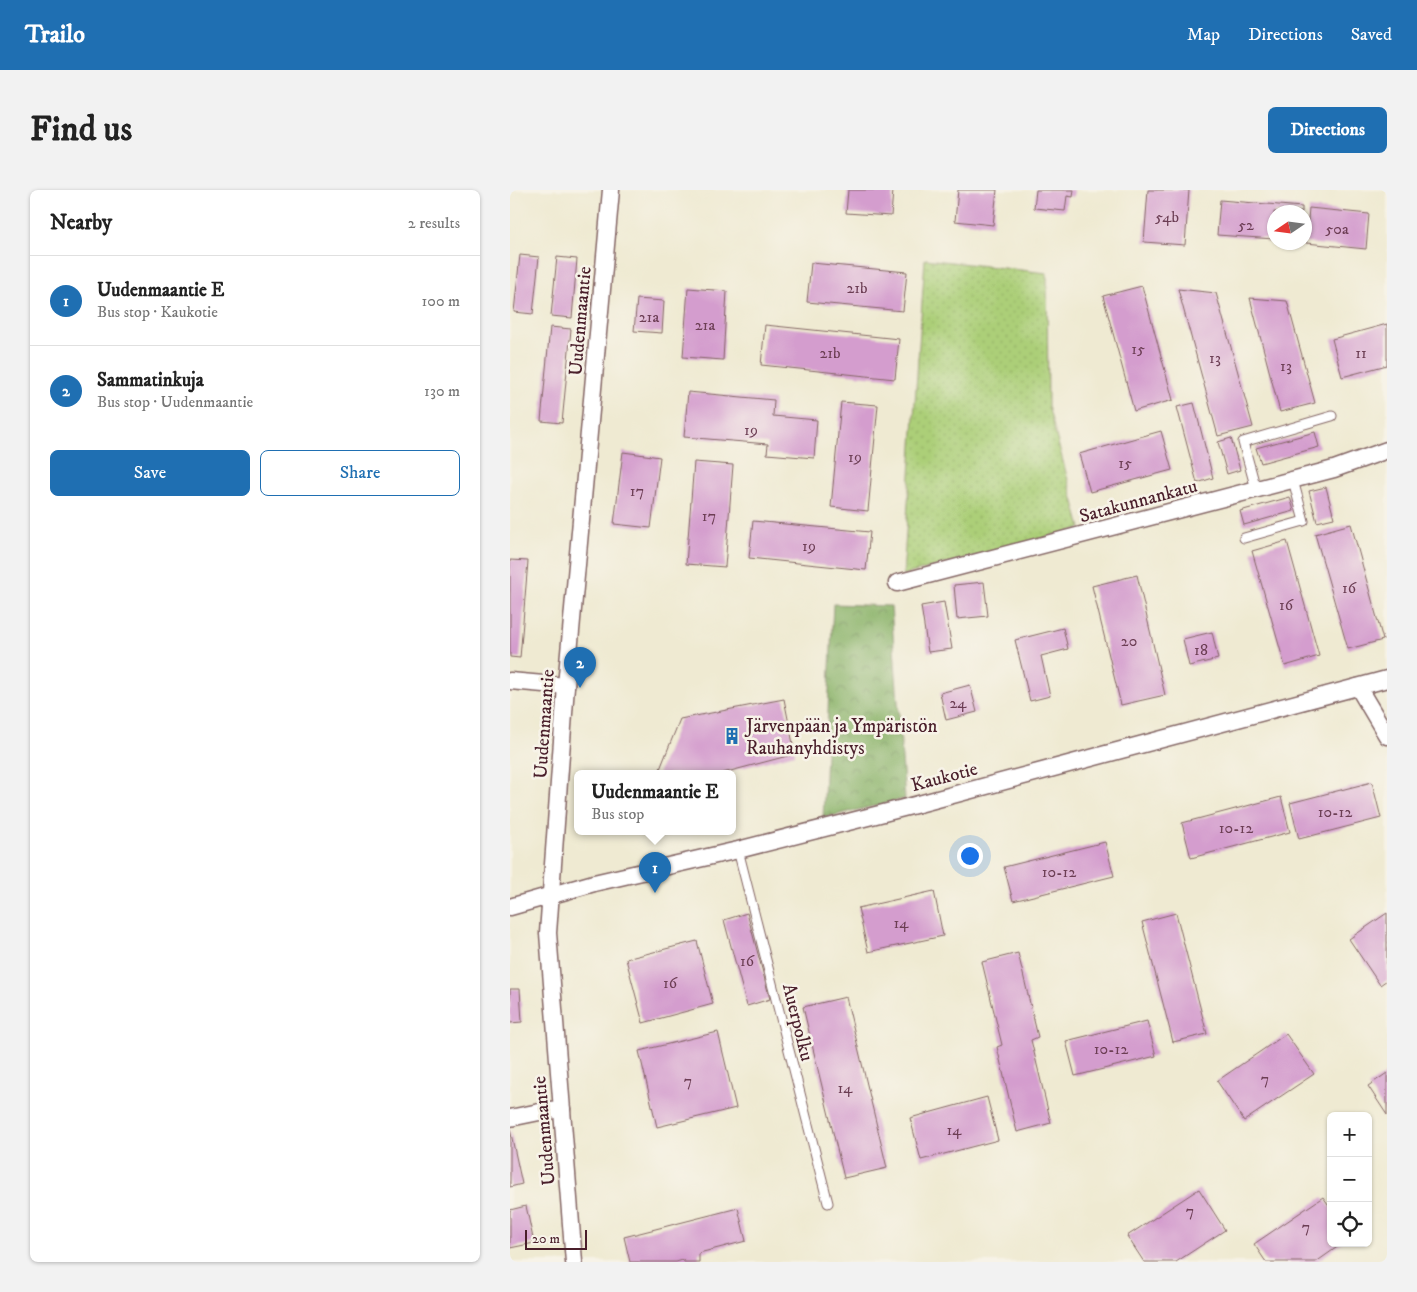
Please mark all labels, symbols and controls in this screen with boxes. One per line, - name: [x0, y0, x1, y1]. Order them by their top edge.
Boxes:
- text: Trailo: [25, 20, 85, 50]
- text: Map: [1187, 24, 1220, 46]
- text: Directions: [1248, 24, 1323, 46]
- text: Saved: [1351, 24, 1392, 46]
- button: Directions: [1268, 107, 1387, 153]
- text: Find us: [30, 108, 132, 152]
- north arrow: [1267, 205, 1312, 250]
- house number: 54b: [1155, 207, 1179, 227]
- text: Nearby: [50, 210, 112, 236]
- text: 2 results: [408, 213, 460, 233]
- house number: 52: [1238, 215, 1254, 235]
- house number: 50a: [1325, 219, 1349, 239]
- street label: Uudenmaantie: [564, 265, 597, 377]
- house number: 21b: [846, 278, 868, 298]
- text: Uudenmaantie E: [97, 279, 224, 302]
- text: 1: [63, 291, 69, 311]
- text: 100 m: [422, 291, 460, 311]
- text: Bus stop · Kaukotie: [97, 302, 218, 322]
- house number: 21a: [639, 307, 659, 327]
- house number: 21a: [695, 315, 715, 335]
- house number: 15: [1131, 339, 1145, 359]
- house number: 21b: [819, 343, 841, 363]
- house number: 11: [1355, 343, 1367, 363]
- house number: 13: [1209, 348, 1221, 368]
- house number: 13: [1280, 356, 1292, 376]
- text: Sammatinkuja: [97, 369, 204, 392]
- text: 2: [62, 381, 70, 401]
- text: 130 m: [424, 381, 460, 401]
- text: Bus stop · Uudenmaantie: [97, 392, 253, 412]
- house number: 19: [744, 420, 758, 440]
- house number: 19: [848, 447, 862, 467]
- button: Save: [50, 450, 250, 496]
- button: Share: [260, 450, 460, 496]
- house number: 15: [1118, 453, 1132, 473]
- street label: Satakunnankatu: [1077, 475, 1200, 528]
- house number: 17: [630, 481, 644, 501]
- house number: 17: [702, 506, 716, 526]
- house number: 19: [802, 536, 816, 556]
- house number: 16: [1342, 578, 1357, 598]
- house number: 16: [1279, 595, 1294, 615]
- house number: 20: [1121, 631, 1137, 651]
- house number: 18: [1194, 640, 1208, 660]
- pin: 2: [564, 647, 596, 688]
- street label: Uudenmaantie: [529, 668, 560, 780]
- house number: 24: [949, 693, 967, 713]
- place label: Järvenpään ja Ympäristön Rauhanyhdistys: [744, 715, 938, 760]
- building icon: Järvenpään ja Ympäristön Rauhanyhdistys: [722, 726, 742, 746]
- street label: Kaukotie: [909, 758, 980, 797]
- popup: [574, 770, 736, 835]
- text: Uudenmaantie E: [591, 781, 719, 804]
- house number: 10-12: [1318, 802, 1352, 822]
- text: Bus stop: [591, 804, 644, 824]
- house number: 10-12: [1219, 818, 1253, 838]
- your location: [957, 843, 983, 869]
- pin: 1: [639, 852, 671, 893]
- house number: 10-12: [1042, 862, 1076, 882]
- house number: 14: [893, 913, 909, 933]
- house number: 16: [740, 951, 755, 971]
- house number: 16: [663, 973, 678, 993]
- street label: Auerpolku: [777, 981, 818, 1064]
- house number: 10-12: [1094, 1039, 1128, 1059]
- house number: 7: [1261, 1069, 1269, 1089]
- house number: 7: [684, 1071, 692, 1091]
- street label: Uudenmaantie: [528, 1075, 561, 1187]
- house number: 14: [837, 1078, 853, 1098]
- map controls: [1327, 1112, 1372, 1247]
- button: +: [1327, 1112, 1372, 1157]
- house number: 14: [946, 1120, 962, 1140]
- button: −: [1327, 1157, 1372, 1202]
- house number: 7: [1186, 1201, 1194, 1221]
- button: locate: [1327, 1202, 1372, 1247]
- house number: 7: [1302, 1217, 1310, 1237]
- scale bar: [525, 1227, 588, 1250]
- text: 20 m: [532, 1230, 560, 1248]

